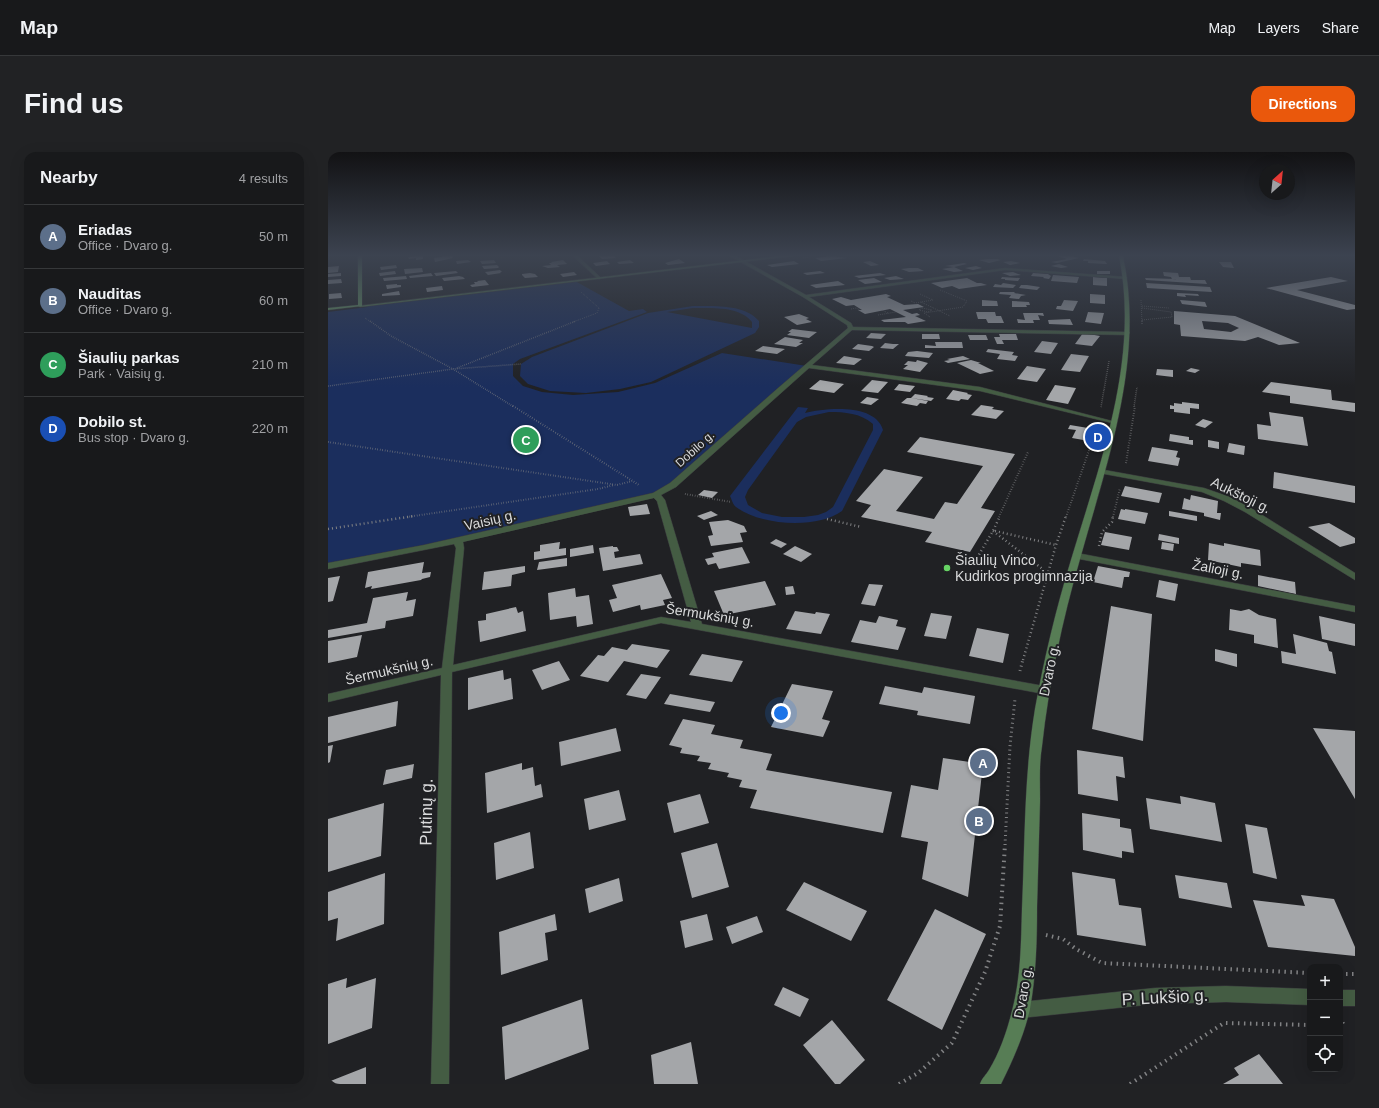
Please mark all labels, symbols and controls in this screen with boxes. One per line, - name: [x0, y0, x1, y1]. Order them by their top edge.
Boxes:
- text: Map: [20, 17, 58, 38]
- text: Map: [1208, 20, 1236, 36]
- text: Layers: [1258, 20, 1300, 36]
- text: Share: [1322, 20, 1359, 36]
- button: Directions: [1251, 86, 1355, 122]
- text: Find us: [24, 88, 124, 119]
- north arrow: [1259, 164, 1295, 200]
- text: Nearby: [40, 168, 98, 187]
- text: 4 results: [239, 171, 288, 186]
- text: Eriadas: [78, 221, 132, 238]
- text: A: [48, 229, 58, 244]
- text: 50 m: [259, 229, 288, 244]
- text: Office · Dvaro g.: [78, 238, 172, 253]
- text: Nauditas: [78, 285, 141, 302]
- text: B: [48, 293, 58, 308]
- text: 60 m: [259, 293, 288, 308]
- text: Office · Dvaro g.: [78, 302, 172, 317]
- text: Šiaulių parkas: [78, 349, 180, 366]
- text: C: [48, 357, 58, 372]
- text: 210 m: [252, 357, 288, 372]
- text: Park · Vaisių g.: [78, 366, 165, 381]
- text: Dobilo st.: [78, 413, 146, 430]
- text: D: [48, 421, 58, 436]
- text: 220 m: [252, 421, 288, 436]
- pin: D: [1085, 422, 1111, 452]
- pin: C: [513, 425, 539, 455]
- street label: Dobilo g.: [673, 428, 717, 470]
- text: Bus stop · Dvaro g.: [78, 430, 189, 445]
- street label: Aukštoji g.: [1208, 474, 1274, 516]
- street label: Vaisių g.: [463, 506, 517, 534]
- place label: Šiaulių Vinco Kudirkos progimnazija: [955, 552, 1093, 584]
- street label: Žalioji g.: [1191, 556, 1245, 582]
- marker: Šiaulių Vinco Kudirkos progimnazija: [942, 563, 952, 573]
- street label: Šermukšnių g.: [665, 600, 755, 630]
- street label: Dvaro g.: [1036, 642, 1062, 698]
- street label: Šermukšnių g.: [344, 652, 434, 688]
- your location: [771, 703, 791, 723]
- pin: A: [970, 748, 996, 778]
- street label: Putinų g.: [416, 778, 437, 846]
- pin: B: [966, 806, 992, 836]
- map controls: [1307, 964, 1343, 1072]
- button: +: [1307, 964, 1343, 1000]
- street label: Dvaro g.: [1011, 965, 1035, 1019]
- street label: P. Lukšio g.: [1121, 986, 1209, 1009]
- button: −: [1307, 1000, 1343, 1036]
- button: locate: [1307, 1036, 1343, 1072]

